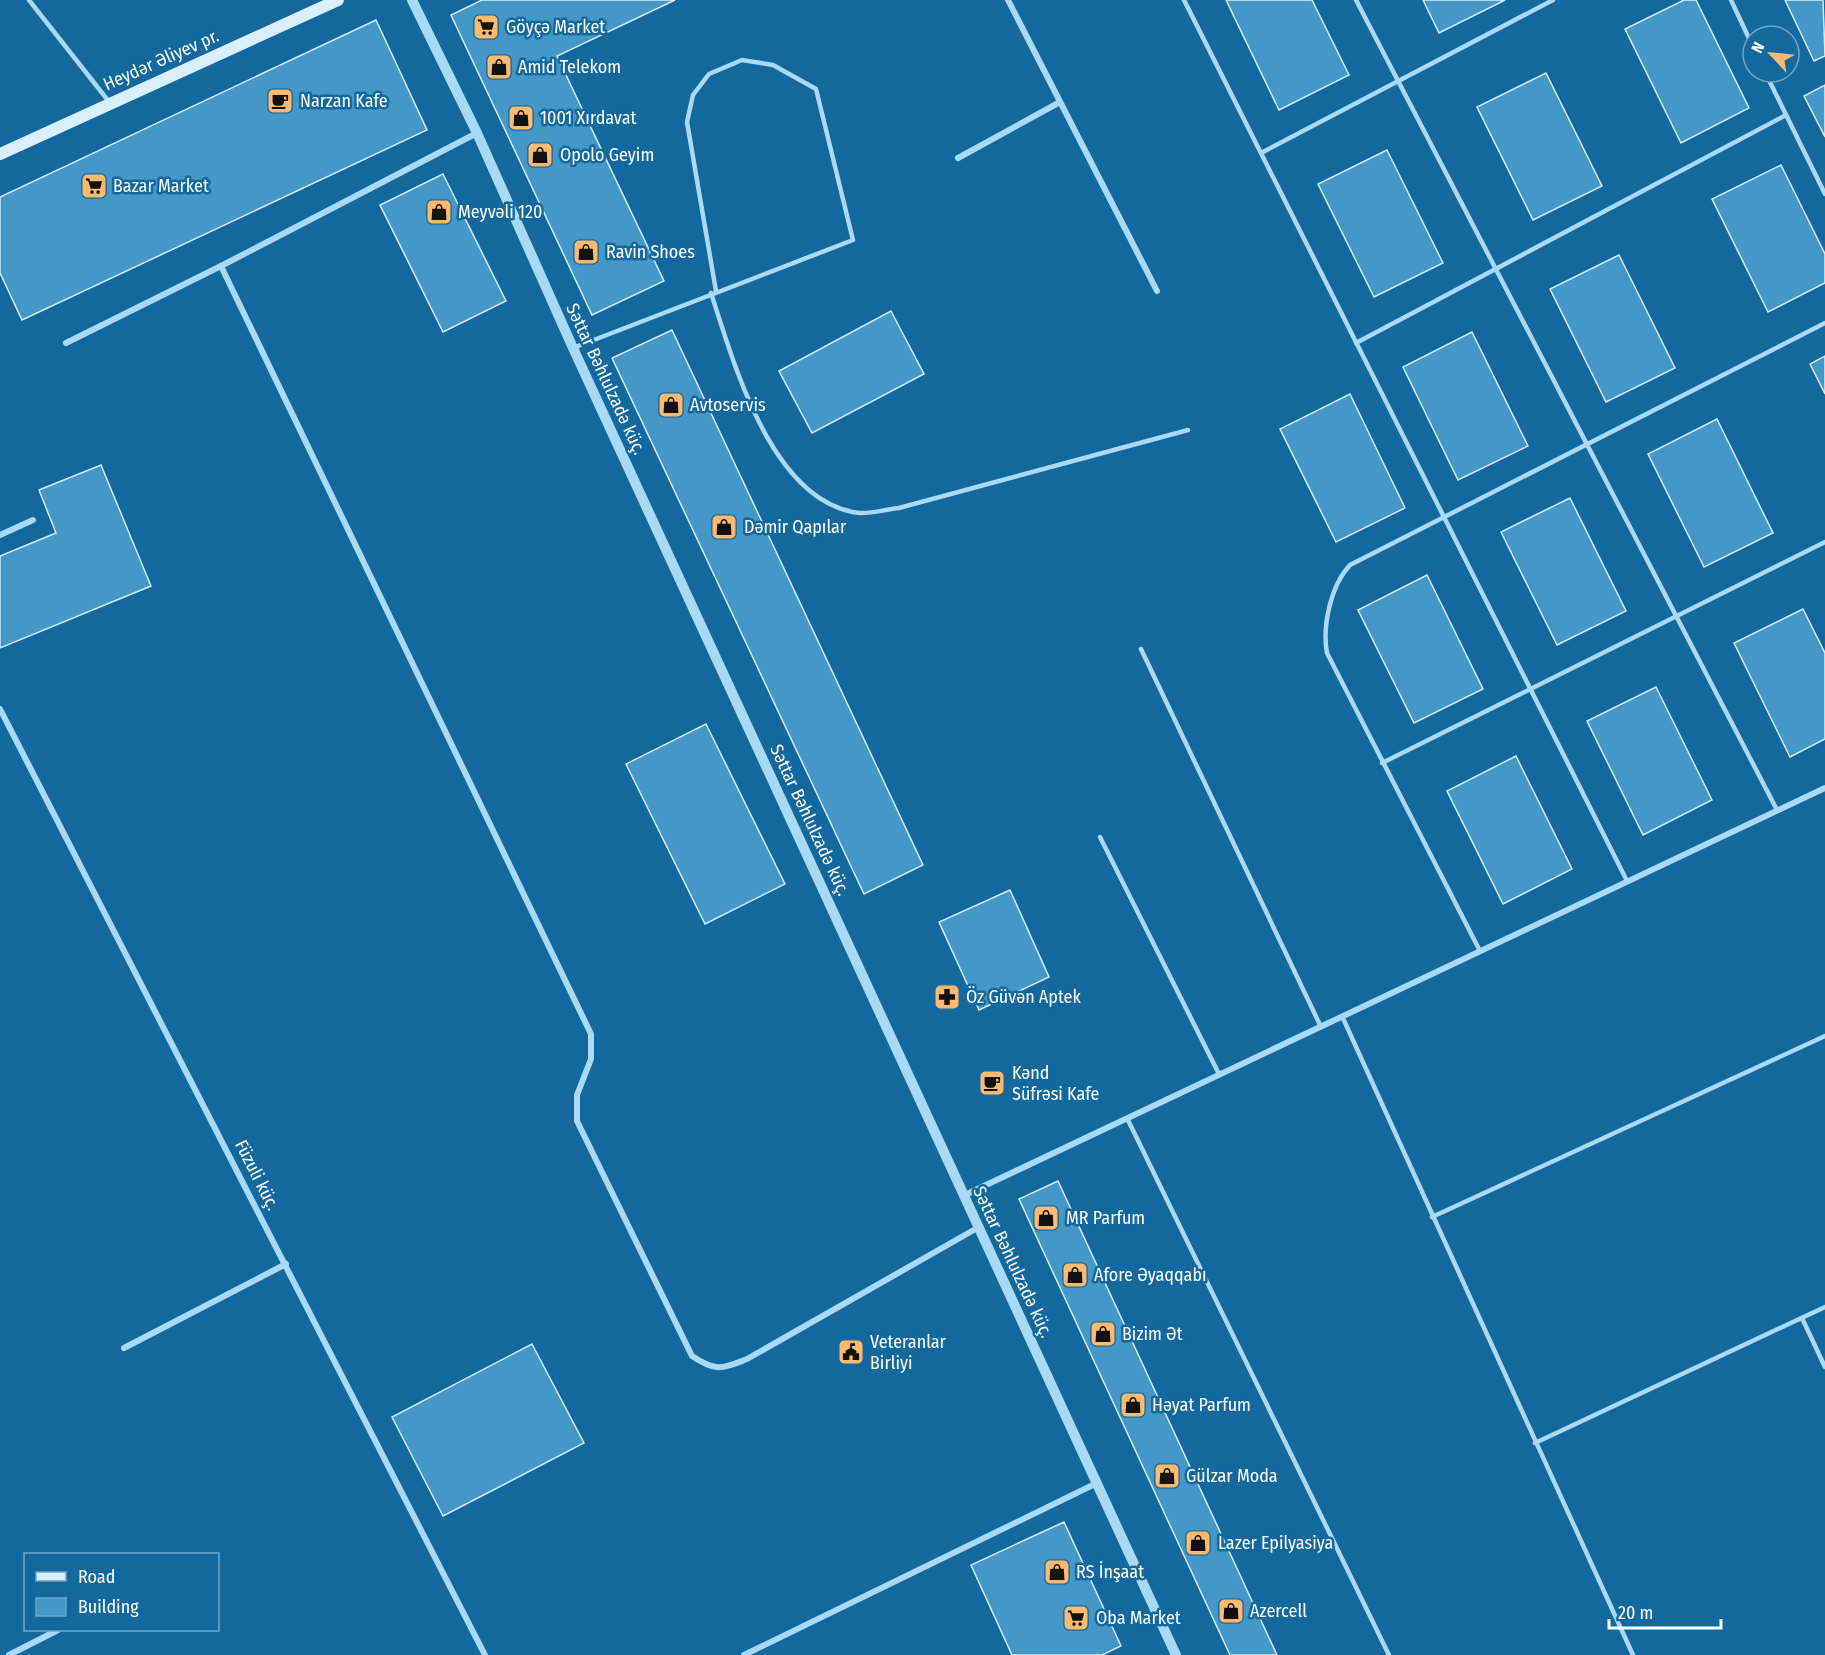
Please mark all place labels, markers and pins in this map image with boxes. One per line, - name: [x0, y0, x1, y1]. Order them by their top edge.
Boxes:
- supermarket icon: Göyçə Market: [471, 12, 501, 42]
- place label: Göyçə Market: [506, 16, 605, 38]
- shop icon: Amid Telekom: [484, 52, 514, 82]
- place label: Amid Telekom: [518, 56, 621, 78]
- cafe icon: Narzan Kafe: [265, 86, 295, 116]
- place label: Narzan Kafe: [300, 90, 388, 112]
- shop icon: 1001 Xırdavat: [506, 103, 536, 133]
- place label: 1001 Xırdavat: [540, 107, 636, 129]
- shop icon: Opolo Geyim: [525, 140, 555, 170]
- place label: Opolo Geyim: [560, 144, 654, 166]
- supermarket icon: Bazar Market: [79, 171, 109, 201]
- place label: Bazar Market: [113, 175, 209, 197]
- shop icon: Meyvəli 120: [424, 197, 454, 227]
- place label: Meyvəli 120: [458, 201, 542, 223]
- shop icon: Ravin Shoes: [571, 237, 601, 267]
- place label: Ravin Shoes: [606, 241, 695, 263]
- shop icon: Avtoservis: [656, 390, 686, 420]
- place label: Avtoservis: [690, 394, 766, 416]
- shop icon: Dəmir Qapılar: [709, 512, 739, 542]
- place label: Dəmir Qapılar: [744, 516, 847, 538]
- pharmacy icon: Öz Güvən Aptek: [932, 982, 962, 1012]
- place label: Öz Güvən Aptek: [966, 986, 1081, 1008]
- place label: Kənd Süfrəsi Kafe: [1012, 1062, 1100, 1105]
- cafe icon: Kənd Süfrəsi Kafe: [977, 1068, 1007, 1098]
- shop icon: MR Parfum: [1031, 1203, 1061, 1233]
- place label: MR Parfum: [1066, 1207, 1145, 1229]
- shop icon: Afore Əyaqqabı: [1060, 1260, 1090, 1290]
- place label: Afore Əyaqqabı: [1094, 1264, 1207, 1286]
- shop icon: Bizim Ət: [1088, 1319, 1118, 1349]
- place label: Bizim Ət: [1122, 1323, 1183, 1345]
- place label: Veteranlar Birliyi: [870, 1331, 947, 1374]
- public building icon: Veteranlar Birliyi: [836, 1337, 866, 1367]
- shop icon: Həyat Parfum: [1118, 1390, 1148, 1420]
- place label: Həyat Parfum: [1152, 1394, 1251, 1416]
- shop icon: Gülzar Moda: [1152, 1461, 1182, 1491]
- place label: Gülzar Moda: [1186, 1465, 1278, 1487]
- shop icon: Lazer Epilyasiya: [1183, 1528, 1213, 1558]
- place label: Lazer Epilyasiya: [1218, 1532, 1333, 1554]
- shop icon: RS İnşaat: [1042, 1557, 1072, 1587]
- place label: RS İnşaat: [1076, 1561, 1144, 1583]
- shop icon: Azercell: [1216, 1596, 1246, 1626]
- place label: Azercell: [1250, 1600, 1307, 1622]
- supermarket icon: Oba Market: [1061, 1603, 1091, 1633]
- place label: Oba Market: [1096, 1607, 1181, 1629]

